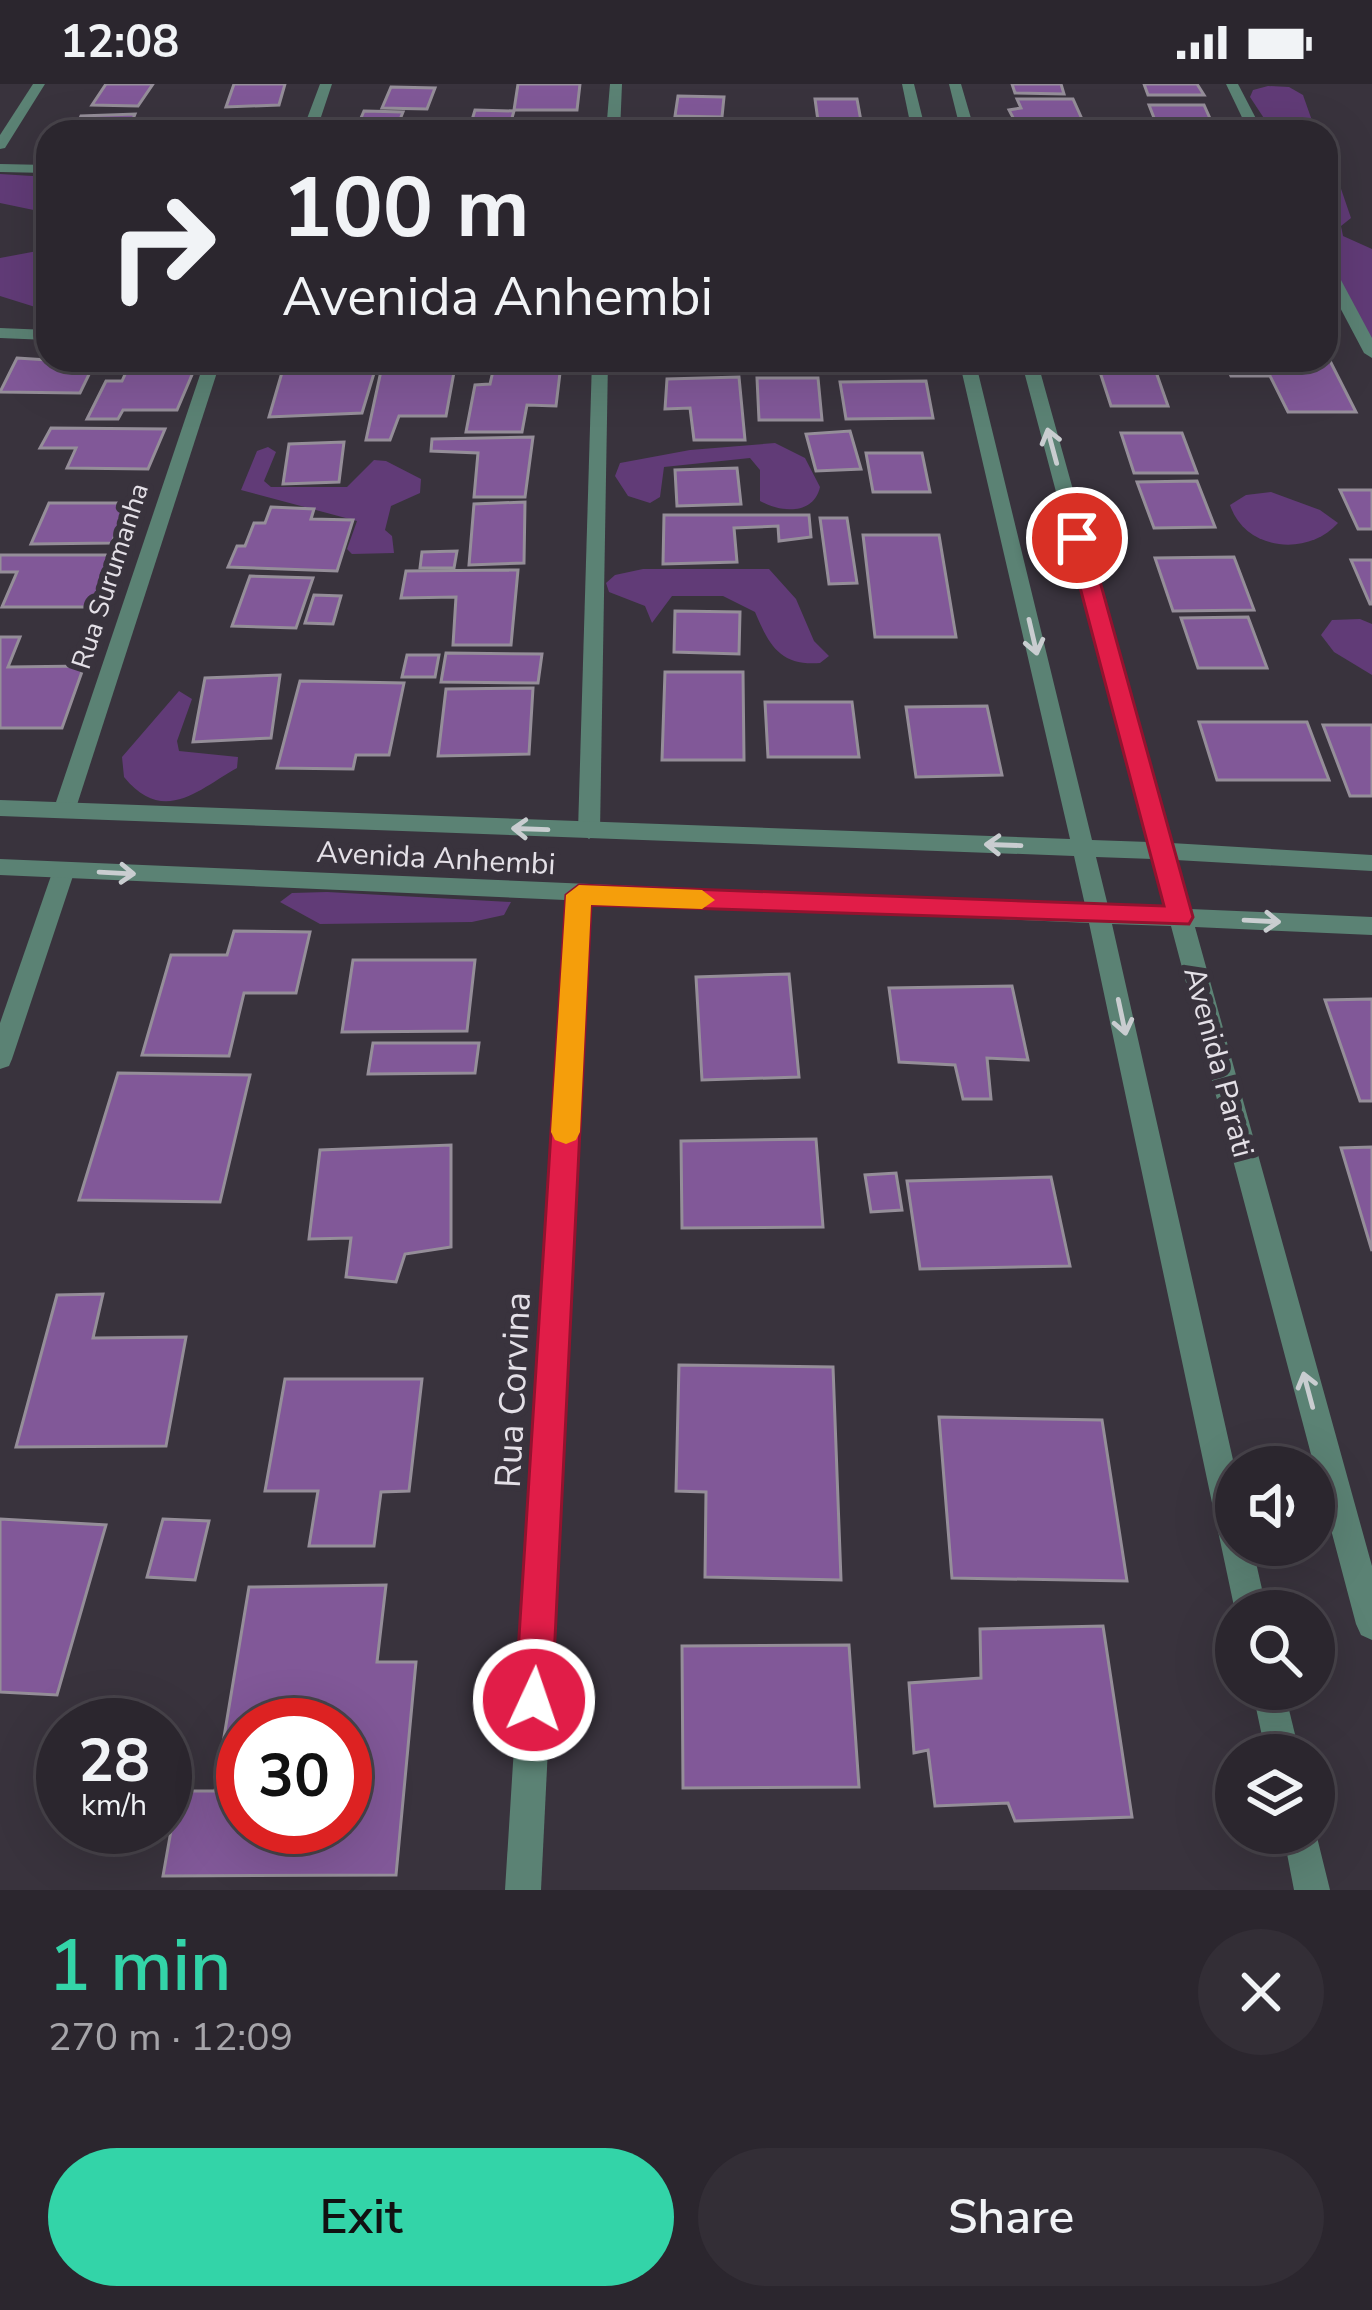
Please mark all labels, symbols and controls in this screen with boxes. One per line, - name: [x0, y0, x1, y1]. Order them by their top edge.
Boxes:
- text: 12:08: [60, 12, 179, 73]
- text: 100 m: [282, 151, 530, 266]
- icon: right: [84, 168, 240, 324]
- text: Avenida Anhembi: [282, 260, 713, 334]
- one-way arrow: [1040, 428, 1062, 466]
- street label: Rua Surumanha: [63, 478, 158, 674]
- pin: [1026, 487, 1128, 589]
- icon: arrive: [1044, 505, 1110, 571]
- one-way arrow: [1023, 618, 1045, 656]
- one-way arrow: [511, 817, 550, 840]
- street label: Avenida Anhembi: [315, 832, 557, 885]
- one-way arrow: [984, 833, 1023, 856]
- one-way arrow: [97, 862, 136, 885]
- one-way arrow: [1242, 910, 1281, 933]
- street label: Avenida Parati: [1173, 962, 1264, 1162]
- one-way arrow: [1111, 998, 1134, 1036]
- street label: Rua Corvina: [484, 1291, 543, 1489]
- one-way arrow: [1296, 1372, 1318, 1410]
- map controls: [1215, 1446, 1335, 1854]
- button: sound: [1215, 1446, 1335, 1566]
- button: search: [1215, 1590, 1335, 1710]
- position arrow: [471, 1637, 597, 1763]
- speed limit sign: 30: [216, 1698, 372, 1854]
- text: 28: [78, 1720, 150, 1802]
- button: layers: [1215, 1734, 1335, 1854]
- text: km/h: [81, 1785, 147, 1826]
- text: 1 min: [48, 1917, 231, 2015]
- button: close: [1198, 1929, 1324, 2055]
- text: 270 m · 12:09: [48, 2011, 293, 2064]
- button: Exit: [48, 2148, 674, 2286]
- button: Share: [698, 2148, 1324, 2286]

